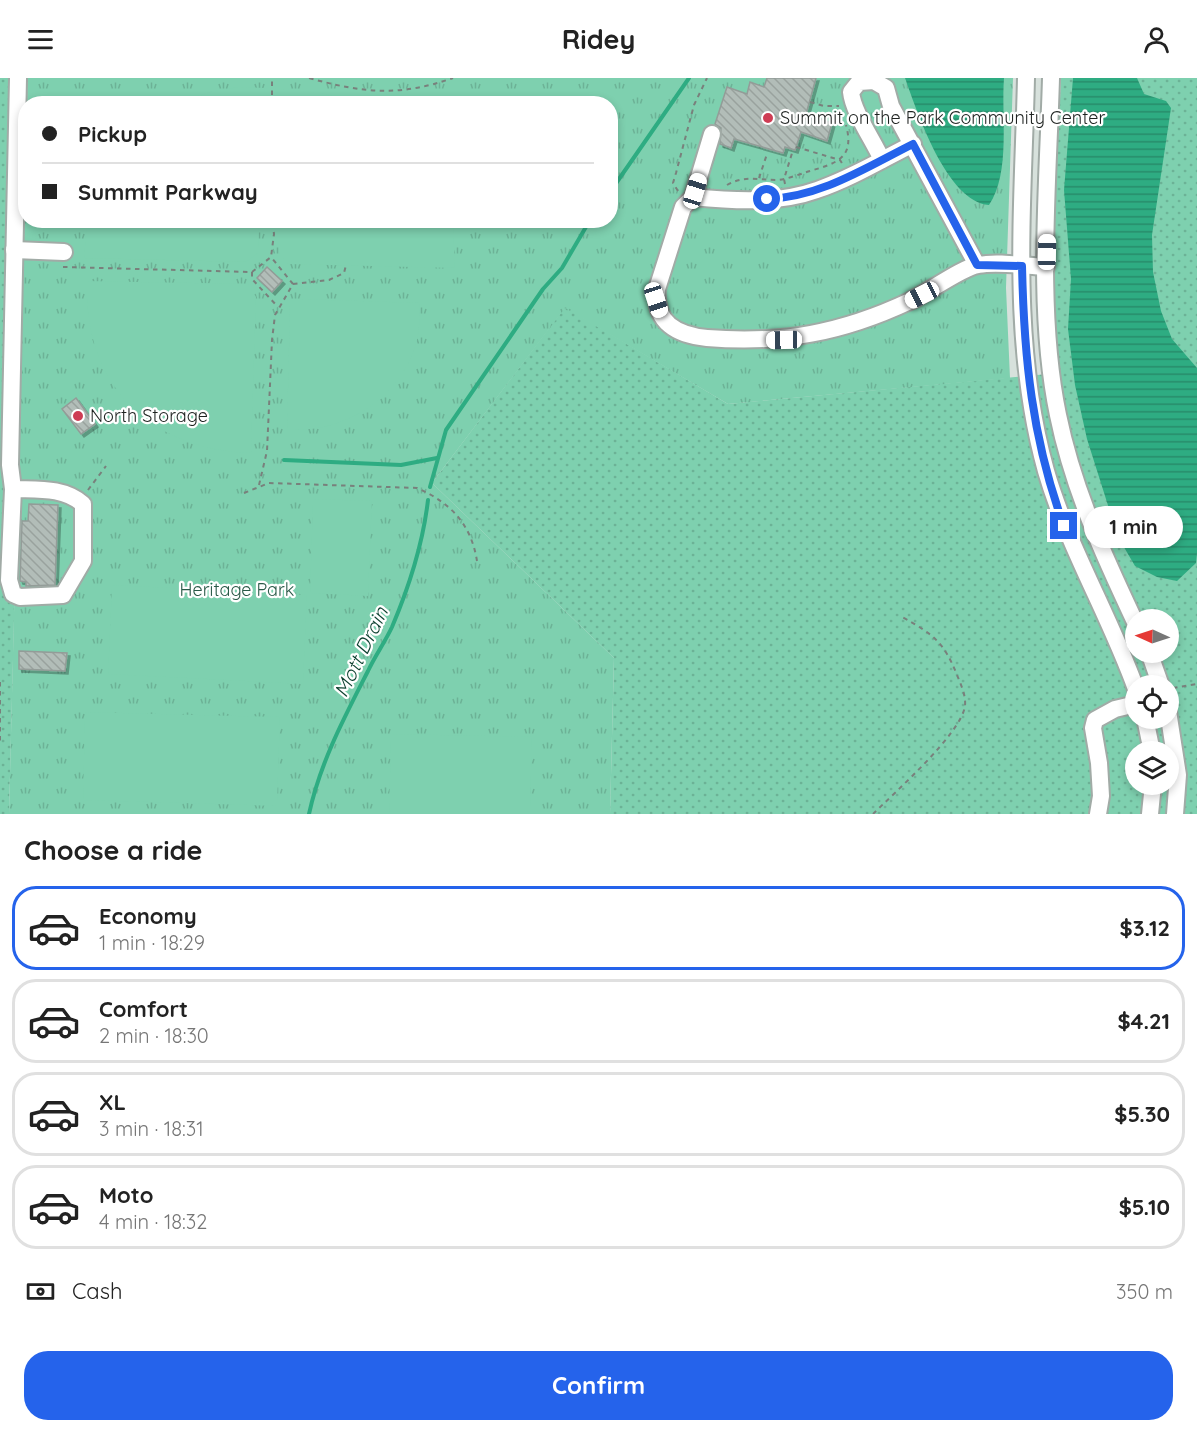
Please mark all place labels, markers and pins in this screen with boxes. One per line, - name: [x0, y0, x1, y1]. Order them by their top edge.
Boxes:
- place label: Summit on the Park Community Center: [780, 106, 1105, 129]
- marker: Summit on the Park Community Center: [761, 111, 775, 125]
- place label: North Storage: [90, 404, 208, 427]
- marker: North Storage: [71, 409, 85, 423]

